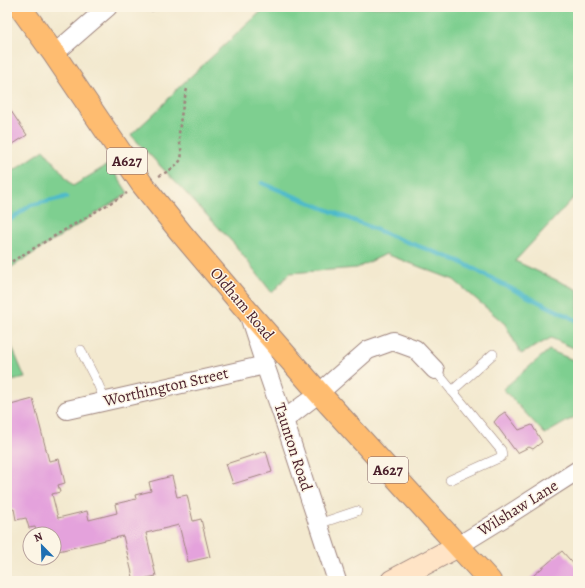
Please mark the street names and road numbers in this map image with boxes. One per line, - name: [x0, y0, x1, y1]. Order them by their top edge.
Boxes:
- road number: A627: [107, 148, 147, 174]
- street label: Oldham Road: [205, 263, 279, 346]
- street label: Worthington Street: [100, 362, 231, 412]
- street label: Taunton Road: [268, 400, 318, 494]
- road number: A627: [368, 457, 408, 483]
- street label: Wilshaw Lane: [473, 475, 562, 542]

